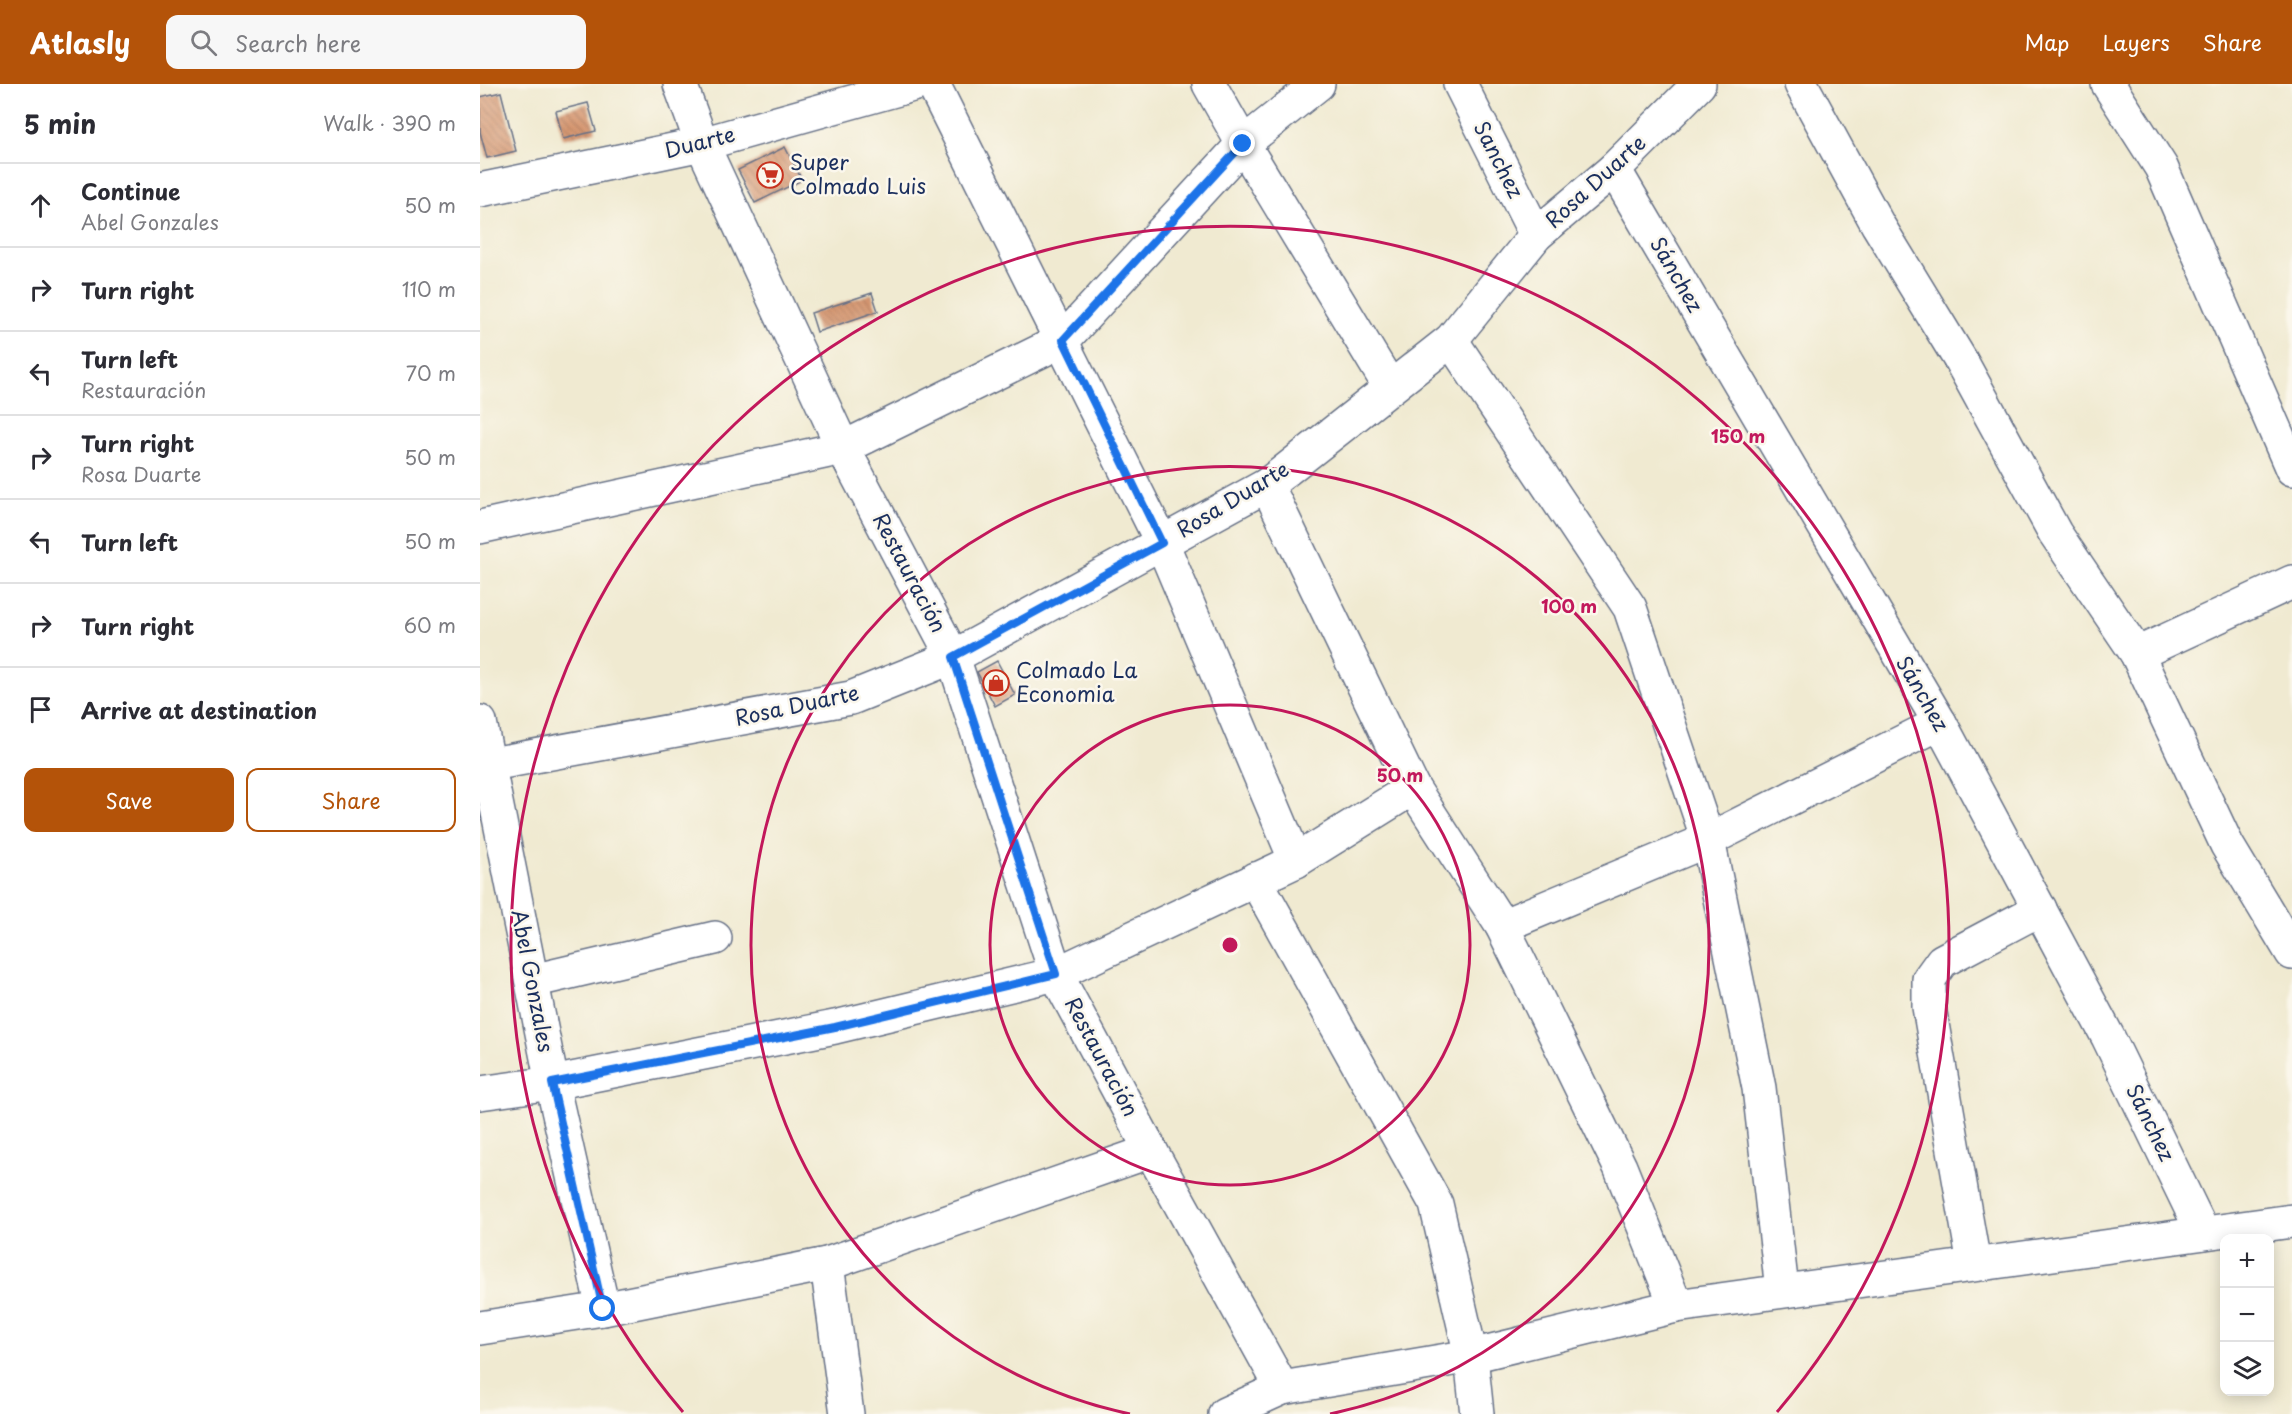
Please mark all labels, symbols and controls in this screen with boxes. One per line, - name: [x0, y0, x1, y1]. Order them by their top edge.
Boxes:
- search box: [166, 15, 586, 69]
- text: Atlasly: [30, 21, 130, 64]
- icon: search: [187, 26, 220, 59]
- text: Search here: [235, 26, 361, 59]
- text: Map: [2025, 26, 2069, 58]
- text: Layers: [2102, 26, 2170, 58]
- text: Share: [2203, 26, 2262, 58]
- text: 5 min: [24, 104, 96, 143]
- text: Walk · 390 m: [323, 108, 456, 138]
- street label: Sanchez: [1467, 115, 1533, 203]
- street label: Duarte: [661, 117, 738, 165]
- street label: Rosa Duarte: [1537, 126, 1652, 235]
- route end: [1229, 130, 1255, 156]
- place label: Super Colmado Luis: [790, 145, 926, 201]
- supermarket icon: Super Colmado Luis: [755, 160, 785, 190]
- text: Continue: [81, 174, 180, 207]
- icon: ahead: [24, 189, 57, 222]
- text: 50 m: [404, 190, 456, 220]
- text: Abel Gonzales: [81, 207, 219, 237]
- street label: Sánchez: [1643, 230, 1712, 318]
- icon: right: [24, 273, 57, 306]
- text: Turn right: [81, 273, 194, 306]
- text: 110 m: [402, 274, 456, 304]
- text: Turn left: [81, 342, 178, 375]
- icon: left: [24, 357, 57, 390]
- text: 70 m: [406, 358, 456, 388]
- text: Restauración: [81, 375, 206, 405]
- text: 150 m: [1711, 422, 1765, 449]
- text: Turn right: [81, 426, 194, 459]
- icon: right: [24, 441, 57, 474]
- text: 50 m: [404, 442, 456, 472]
- street label: Rosa Duarte: [1170, 452, 1294, 545]
- text: Rosa Duarte: [81, 459, 201, 489]
- street label: Restauración: [866, 506, 956, 638]
- icon: left: [24, 525, 57, 558]
- text: Turn left: [81, 525, 178, 558]
- text: 50 m: [404, 526, 456, 556]
- text: 100 m: [1541, 592, 1597, 619]
- icon: right: [24, 609, 57, 642]
- text: Turn right: [81, 609, 194, 642]
- text: 60 m: [404, 610, 456, 640]
- street label: Sánchez: [1889, 649, 1958, 737]
- place label: Colmado La Economia: [1016, 653, 1138, 709]
- shop icon: Colmado La Economia: [981, 668, 1011, 698]
- street label: Rosa Duarte: [731, 675, 862, 733]
- icon: arrive: [24, 693, 57, 726]
- text: Arrive at destination: [81, 693, 317, 726]
- text: 50 m: [1377, 761, 1423, 788]
- button: Save: [24, 768, 234, 832]
- button: Share: [246, 768, 456, 832]
- street label: Abel Gonzales: [504, 907, 563, 1055]
- centre of rings: [1220, 935, 1240, 955]
- street label: Restauración: [1058, 990, 1148, 1122]
- street label: Sánchez: [2119, 1078, 2184, 1166]
- map controls: [2220, 1234, 2274, 1396]
- button: +: [2220, 1234, 2274, 1288]
- button: −: [2220, 1288, 2274, 1342]
- route start: [589, 1295, 615, 1321]
- button: layers: [2220, 1342, 2274, 1396]

